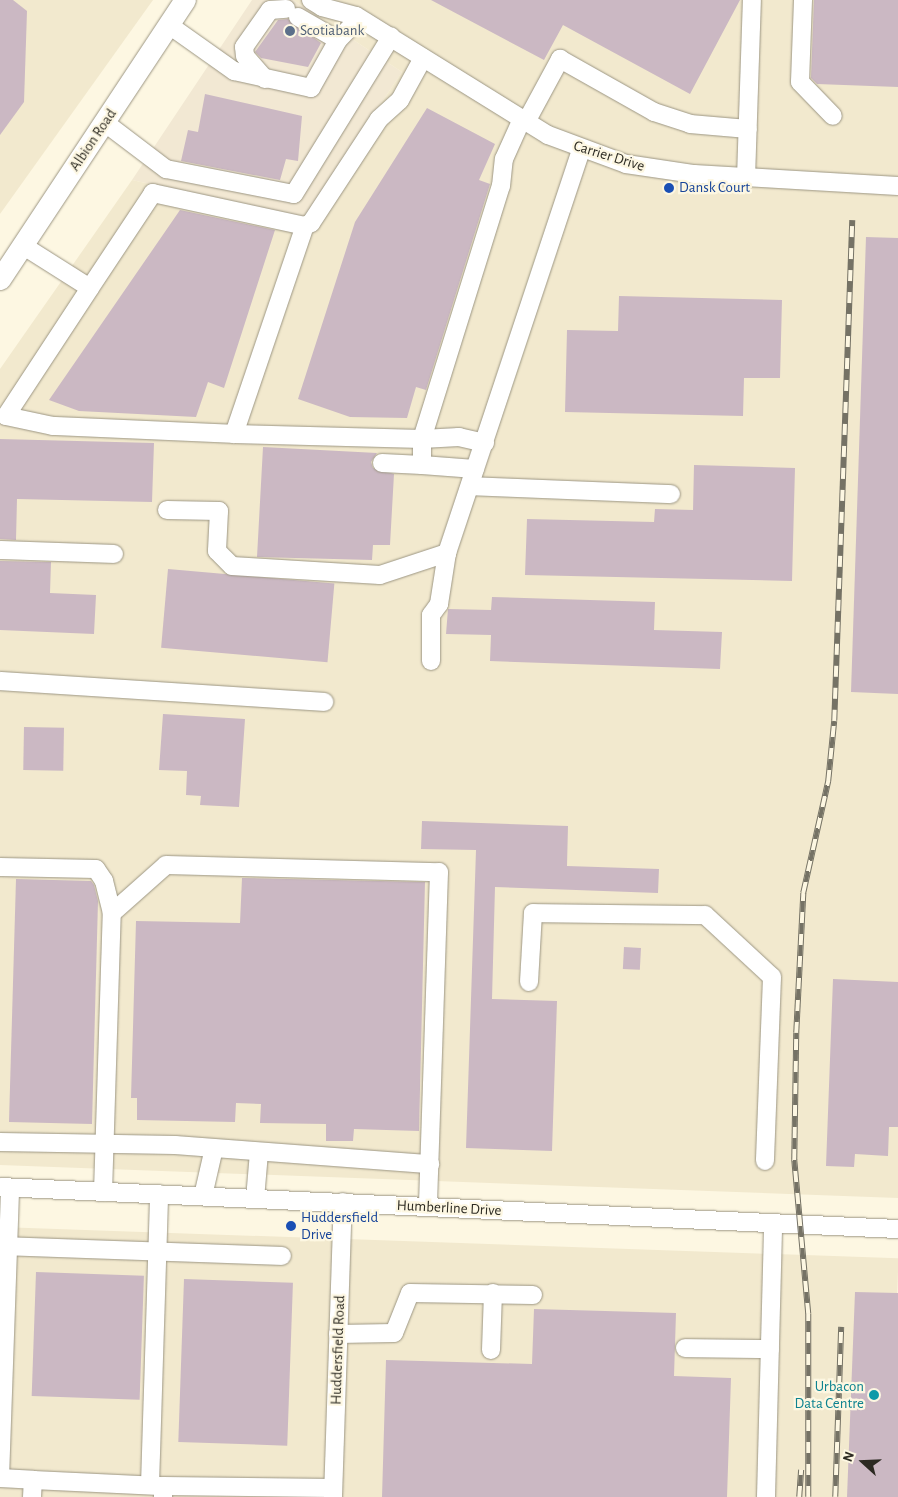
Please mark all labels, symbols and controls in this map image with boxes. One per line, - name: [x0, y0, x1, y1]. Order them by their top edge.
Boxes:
- place label: Scotiabank: [300, 22, 364, 40]
- marker: Scotiabank: [284, 25, 296, 37]
- street label: Albion Road: [66, 106, 120, 174]
- street label: Carrier Drive: [571, 137, 647, 175]
- place label: Dansk Court: [679, 179, 750, 197]
- marker: Dansk Court: [663, 182, 675, 194]
- street label: Humberline Drive: [396, 1196, 502, 1220]
- place label: Huddersfield Drive: [301, 1208, 378, 1243]
- marker: Huddersfield Drive: [285, 1220, 297, 1232]
- street label: Huddersfield Road: [327, 1295, 349, 1405]
- place label: Urbacon Data Centre: [795, 1377, 864, 1412]
- marker: Urbacon Data Centre: [868, 1389, 880, 1401]
- north arrow: [838, 1437, 888, 1487]
- text: N: [841, 1450, 857, 1464]

